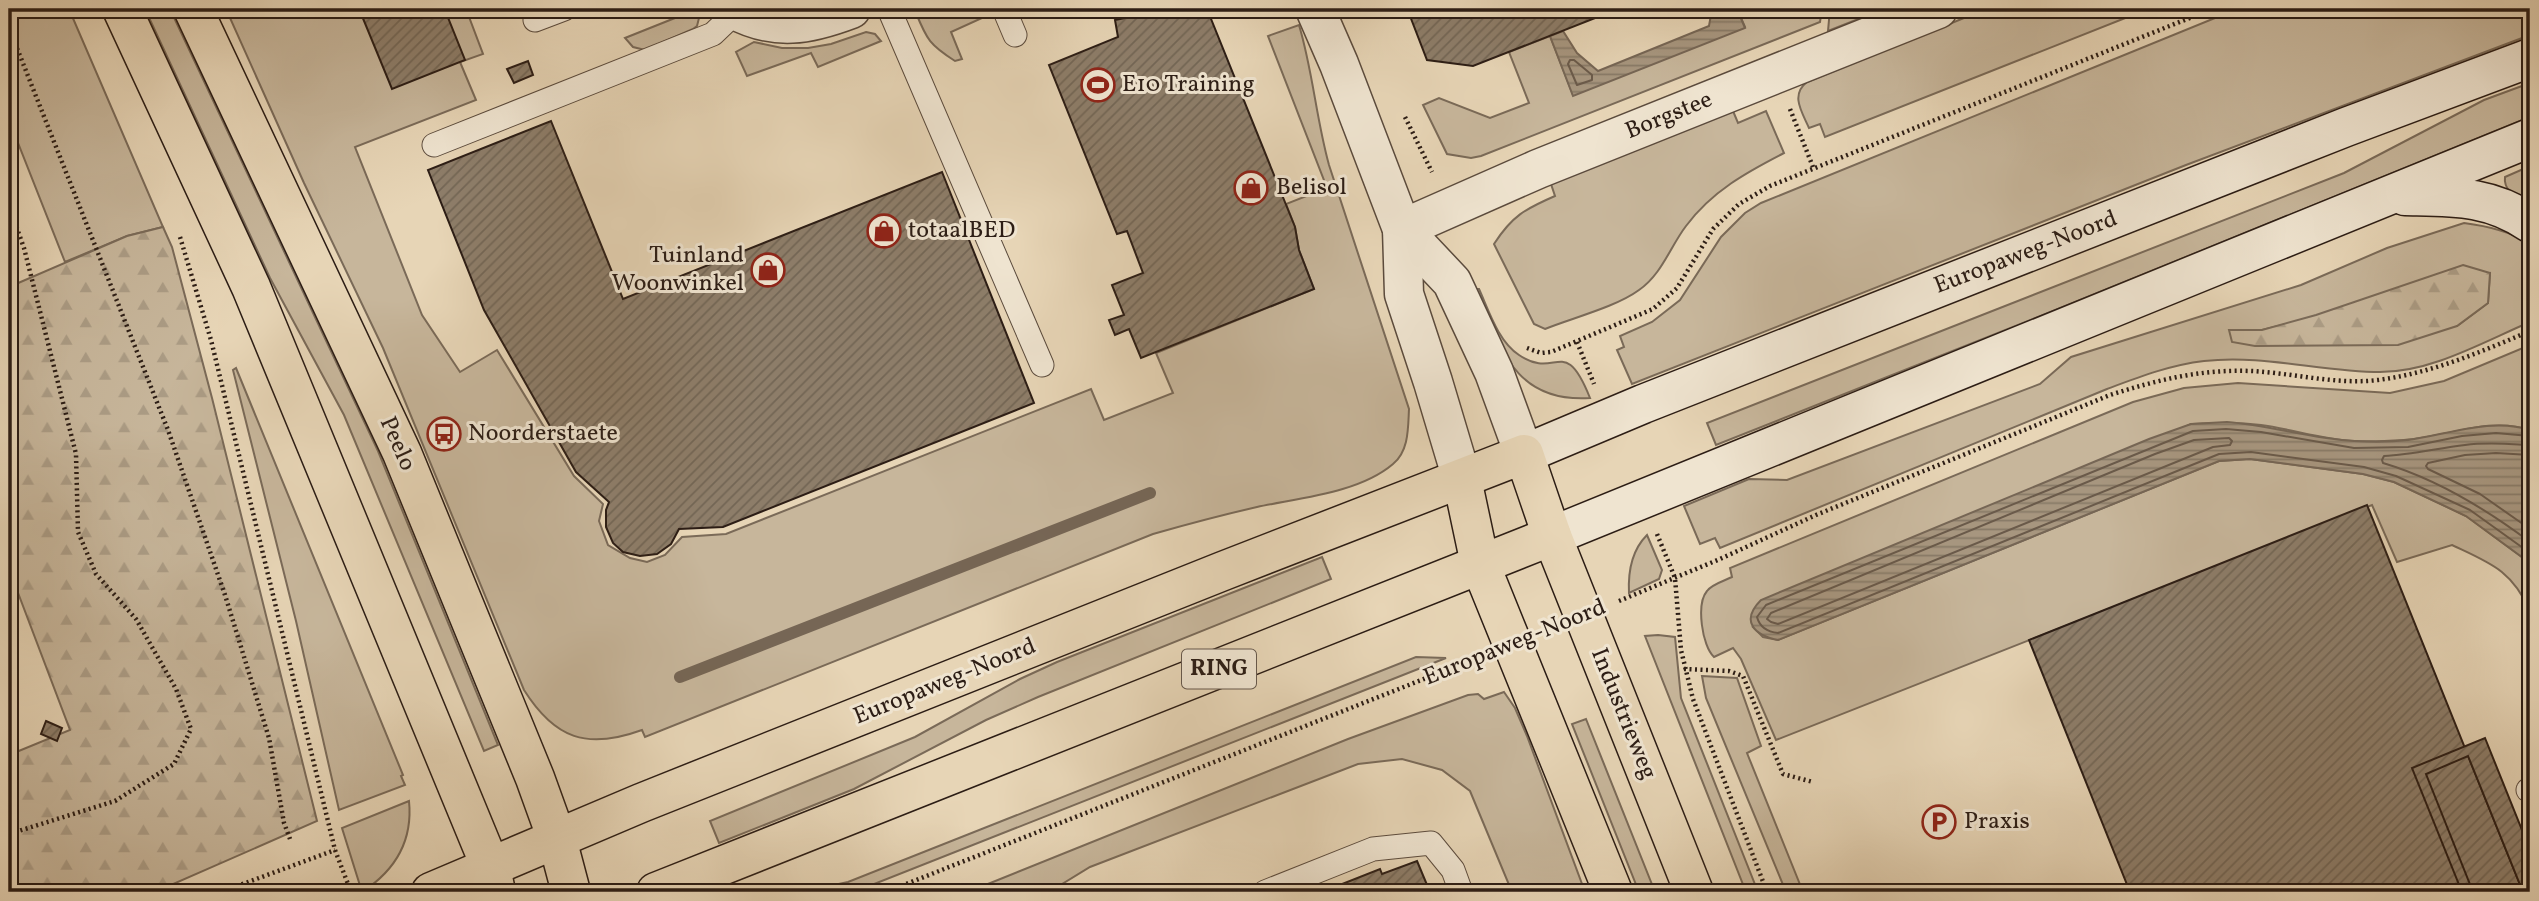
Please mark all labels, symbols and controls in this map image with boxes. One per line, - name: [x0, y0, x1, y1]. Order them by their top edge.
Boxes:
- sports icon: E10 Training: [1079, 66, 1117, 104]
- place label: E10 Training: [1122, 68, 1255, 102]
- street label: Borgstee: [1620, 83, 1718, 149]
- shop icon: Belisol: [1232, 169, 1270, 207]
- place label: Belisol: [1276, 171, 1347, 205]
- street label: Europaweg-Noord: [1929, 202, 2123, 304]
- shop icon: totaalBED: [865, 212, 903, 250]
- place label: totaalBED: [908, 214, 1015, 248]
- place label: Tuinland Woonwinkel: [612, 239, 744, 301]
- shop icon: Tuinland Woonwinkel: [749, 251, 787, 289]
- street label: Peelo: [370, 411, 424, 477]
- bus stop icon: Noorderstaete: [425, 415, 463, 453]
- place label: Noorderstaete: [468, 417, 618, 451]
- street label: Europaweg-Noord: [1419, 591, 1611, 695]
- street label: Europaweg-Noord: [849, 630, 1041, 734]
- street label: Industrieweg: [1581, 643, 1665, 785]
- road number: RING: [1182, 650, 1256, 688]
- parking icon: Praxis: [1920, 803, 1958, 841]
- place label: Praxis: [1964, 805, 2030, 839]

